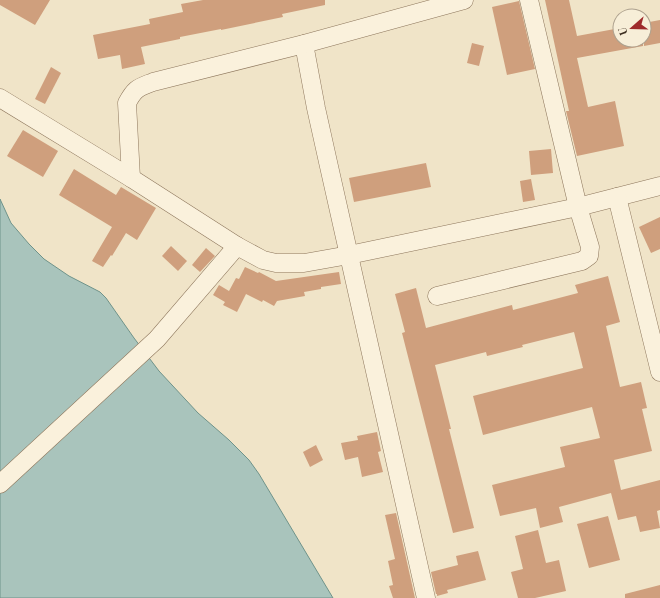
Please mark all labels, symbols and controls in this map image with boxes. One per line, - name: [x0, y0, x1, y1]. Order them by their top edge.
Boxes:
- north arrow: [612, 8, 652, 48]
- text: U: [614, 25, 630, 38]

